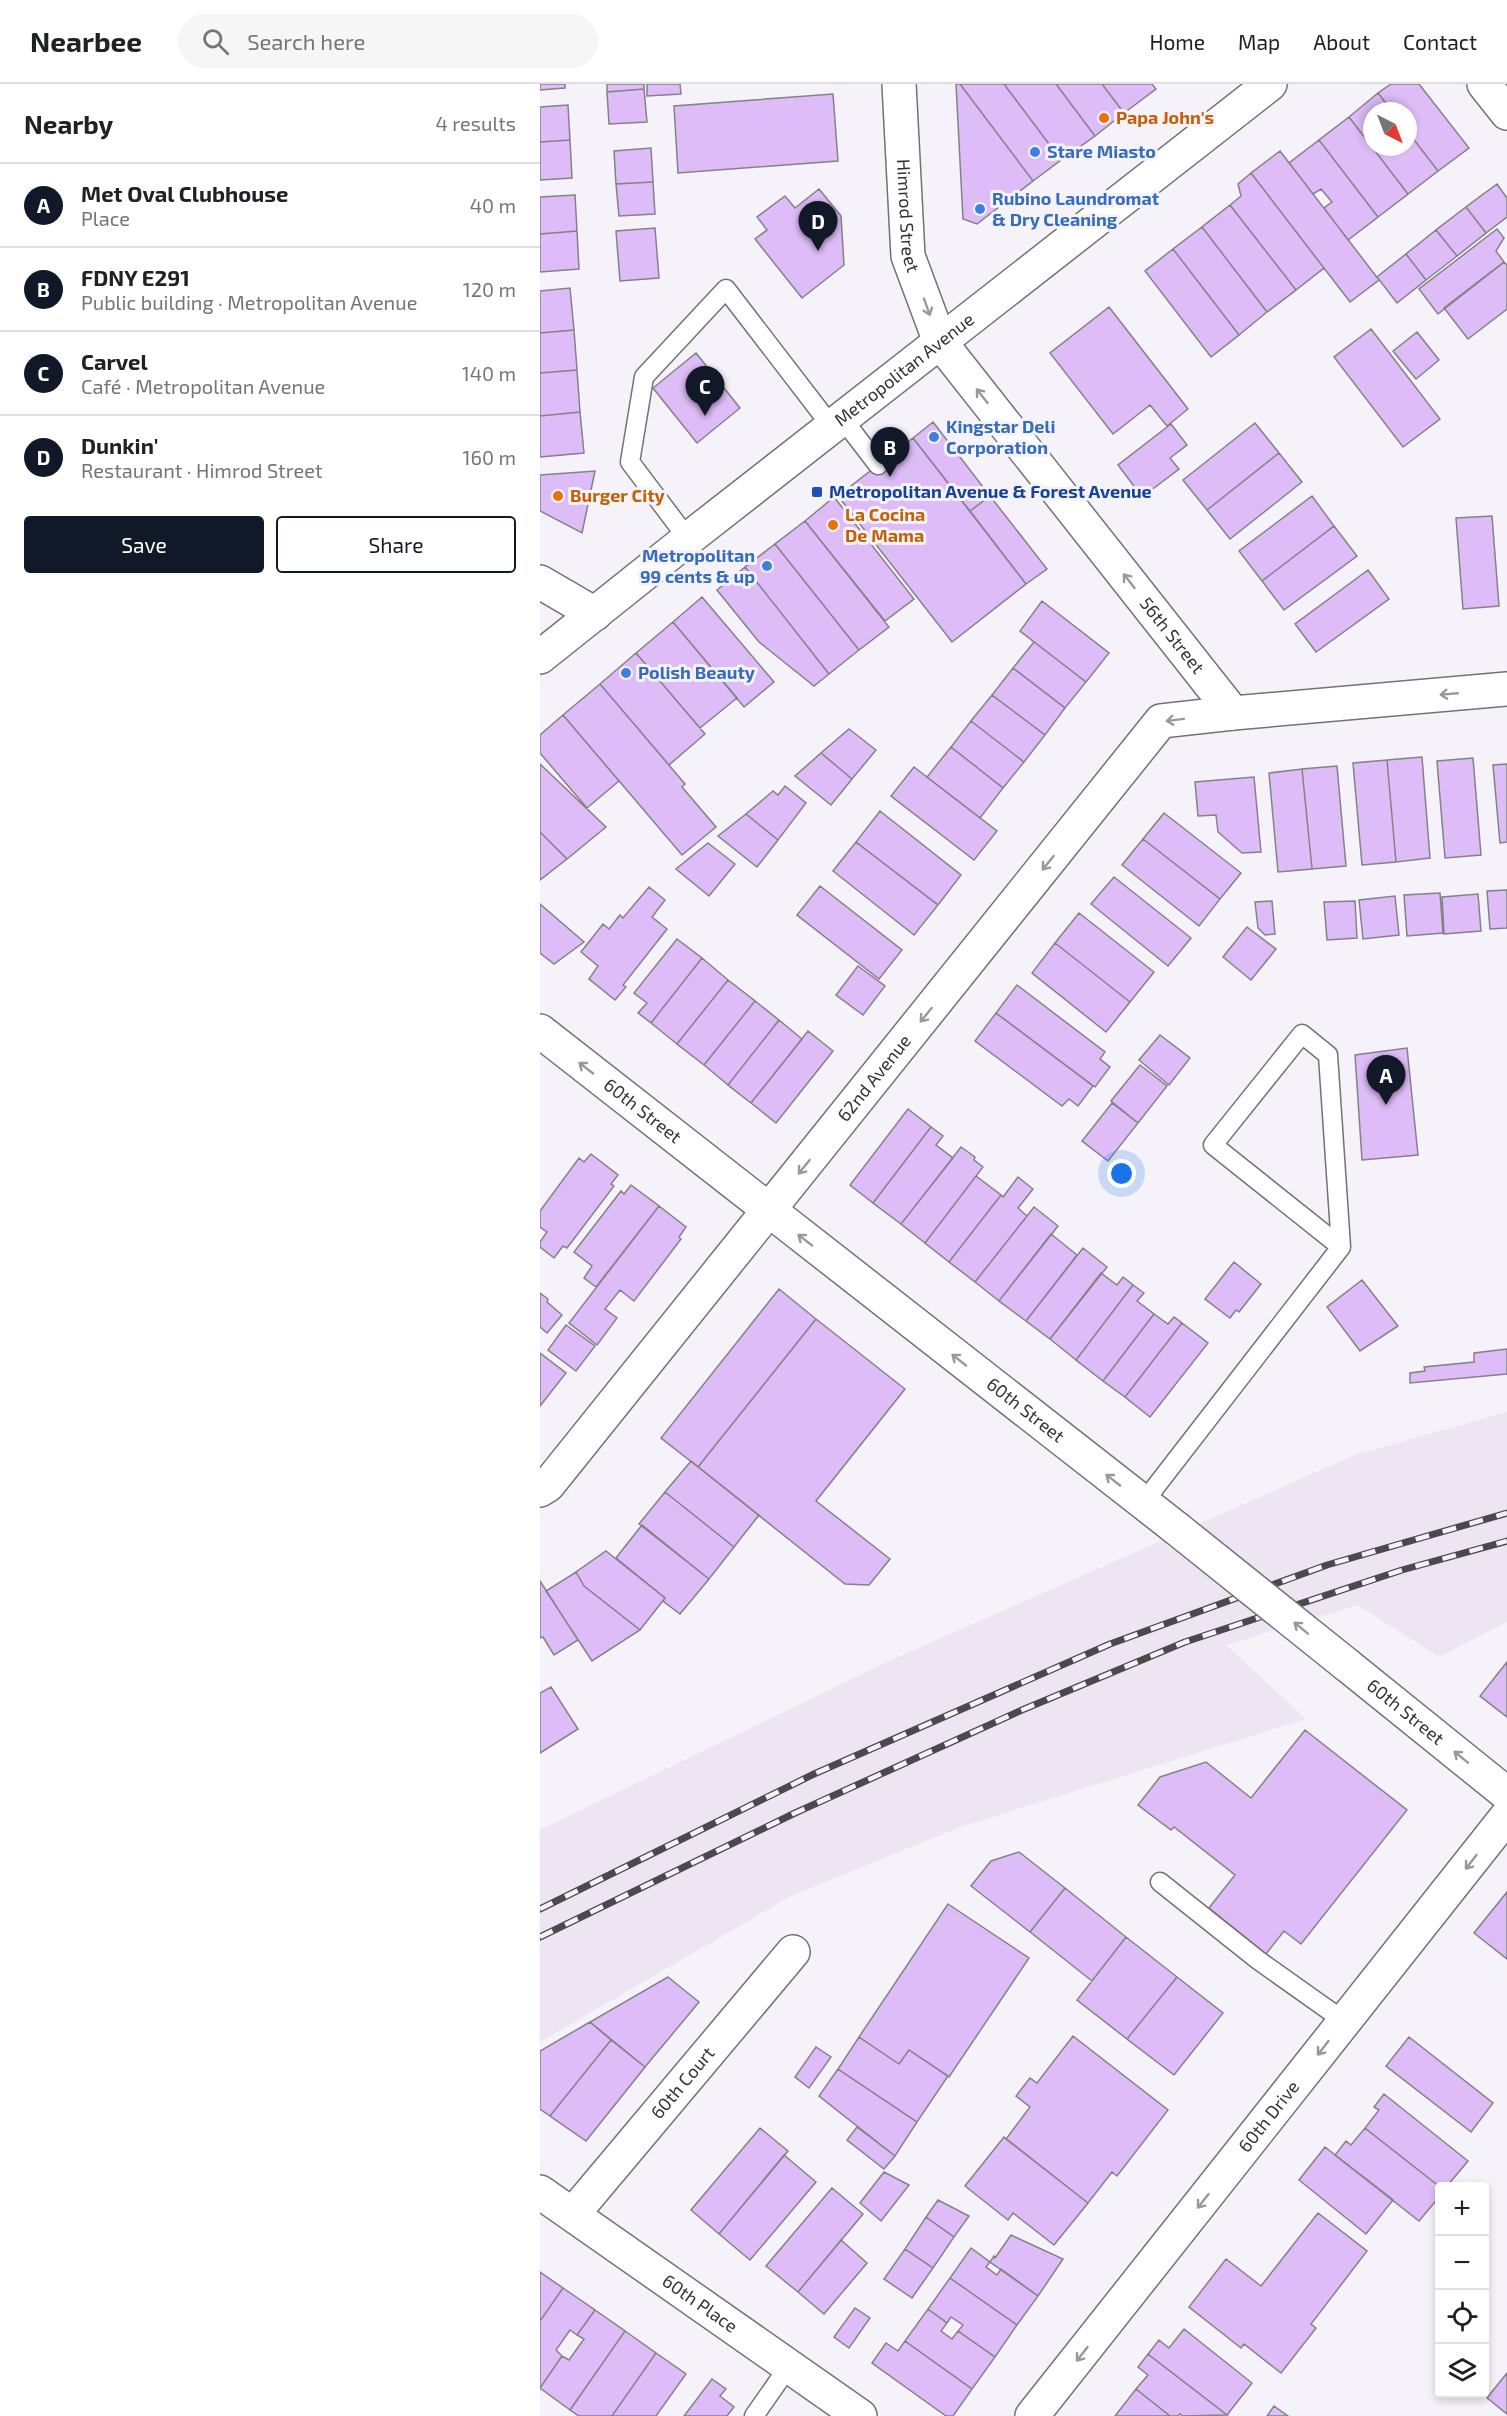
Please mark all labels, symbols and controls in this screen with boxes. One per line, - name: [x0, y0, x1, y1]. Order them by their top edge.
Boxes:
- search box: [178, 14, 598, 68]
- text: Nearbee: [30, 24, 142, 58]
- icon: search: [199, 25, 232, 58]
- text: Search here: [247, 28, 365, 54]
- text: Home: [1149, 29, 1205, 54]
- text: Map: [1238, 29, 1280, 54]
- text: About: [1313, 29, 1370, 54]
- text: Contact: [1403, 29, 1477, 54]
- north arrow: [1363, 102, 1417, 156]
- place label: Papa John's: [1116, 106, 1214, 128]
- text: Nearby: [24, 108, 113, 139]
- text: 4 results: [436, 111, 516, 135]
- marker: Papa John's: [1097, 111, 1111, 125]
- place label: Stare Miasto: [1047, 140, 1156, 162]
- marker: Stare Miasto: [1028, 145, 1042, 159]
- street label: Himrod Street: [893, 158, 925, 275]
- text: Met Oval Clubhouse: [81, 180, 288, 206]
- place label: Rubino Laundromat & Dry Cleaning: [992, 187, 1160, 230]
- text: A: [37, 193, 50, 217]
- text: 40 m: [470, 193, 516, 217]
- pin: D: [798, 202, 838, 251]
- marker: Rubino Laundromat & Dry Cleaning: [973, 202, 987, 216]
- text: Place: [81, 206, 130, 230]
- text: FDNY E291: [81, 264, 190, 290]
- text: B: [37, 277, 50, 301]
- text: 120 m: [463, 277, 516, 301]
- text: Public building · Metropolitan Avenue: [81, 290, 417, 314]
- one-way arrow: [922, 297, 933, 316]
- street label: Metropolitan Avenue: [830, 308, 978, 430]
- text: Carvel: [81, 348, 148, 374]
- text: C: [38, 361, 49, 385]
- text: 140 m: [462, 361, 516, 385]
- pin: C: [686, 366, 724, 416]
- text: Café · Metropolitan Avenue: [81, 374, 325, 398]
- one-way arrow: [975, 388, 988, 404]
- place label: Kingstar Deli Corporation: [946, 415, 1055, 458]
- pin: B: [870, 428, 910, 477]
- marker: Kingstar Deli Corporation: [927, 430, 941, 444]
- text: Dunkin': [81, 432, 158, 458]
- text: D: [37, 445, 50, 469]
- text: 160 m: [463, 445, 516, 469]
- text: Restaurant · Himrod Street: [81, 458, 323, 482]
- place label: Metropolitan Avenue & Forest Avenue: [829, 480, 1152, 502]
- place label: Burger City: [570, 484, 666, 506]
- marker: Metropolitan Avenue & Forest Avenue: [810, 485, 824, 499]
- marker: Burger City: [551, 489, 565, 503]
- place label: La Cocina De Mama: [845, 503, 925, 546]
- button: Save: [24, 516, 264, 573]
- button: Share: [276, 516, 516, 573]
- marker: La Cocina De Mama: [826, 518, 840, 532]
- place label: Metropolitan 99 cents & up: [640, 544, 755, 587]
- marker: Metropolitan 99 cents & up: [760, 559, 774, 573]
- one-way arrow: [1122, 574, 1135, 590]
- street label: 56th Street: [1136, 592, 1210, 678]
- place label: Polish Beauty: [638, 661, 756, 683]
- marker: Polish Beauty: [619, 666, 633, 680]
- one-way arrow: [1439, 689, 1459, 700]
- one-way arrow: [1166, 714, 1186, 725]
- one-way arrow: [1041, 854, 1054, 870]
- one-way arrow: [919, 1006, 932, 1022]
- street label: 62nd Avenue: [832, 1030, 915, 1125]
- pin: A: [1366, 1056, 1406, 1105]
- one-way arrow: [578, 1061, 594, 1074]
- street label: 60th Street: [600, 1073, 686, 1148]
- one-way arrow: [797, 1158, 810, 1174]
- your location: [1107, 1159, 1136, 1188]
- one-way arrow: [798, 1233, 814, 1246]
- one-way arrow: [951, 1353, 967, 1366]
- street label: 60th Street: [983, 1372, 1069, 1447]
- one-way arrow: [1105, 1473, 1121, 1486]
- one-way arrow: [1294, 1622, 1310, 1635]
- street label: 60th Street: [1363, 1674, 1449, 1749]
- one-way arrow: [1454, 1751, 1470, 1764]
- one-way arrow: [1464, 1854, 1477, 1870]
- one-way arrow: [1317, 2039, 1330, 2055]
- street label: 60th Court: [646, 2042, 719, 2123]
- street label: 60th Drive: [1233, 2076, 1303, 2156]
- map controls: [1435, 2182, 1489, 2398]
- button: +: [1435, 2182, 1489, 2236]
- one-way arrow: [1196, 2192, 1209, 2208]
- button: −: [1435, 2236, 1489, 2290]
- street label: 60th Place: [658, 2269, 742, 2337]
- button: locate: [1435, 2290, 1489, 2344]
- button: layers: [1435, 2344, 1489, 2398]
- one-way arrow: [1075, 2345, 1088, 2361]

